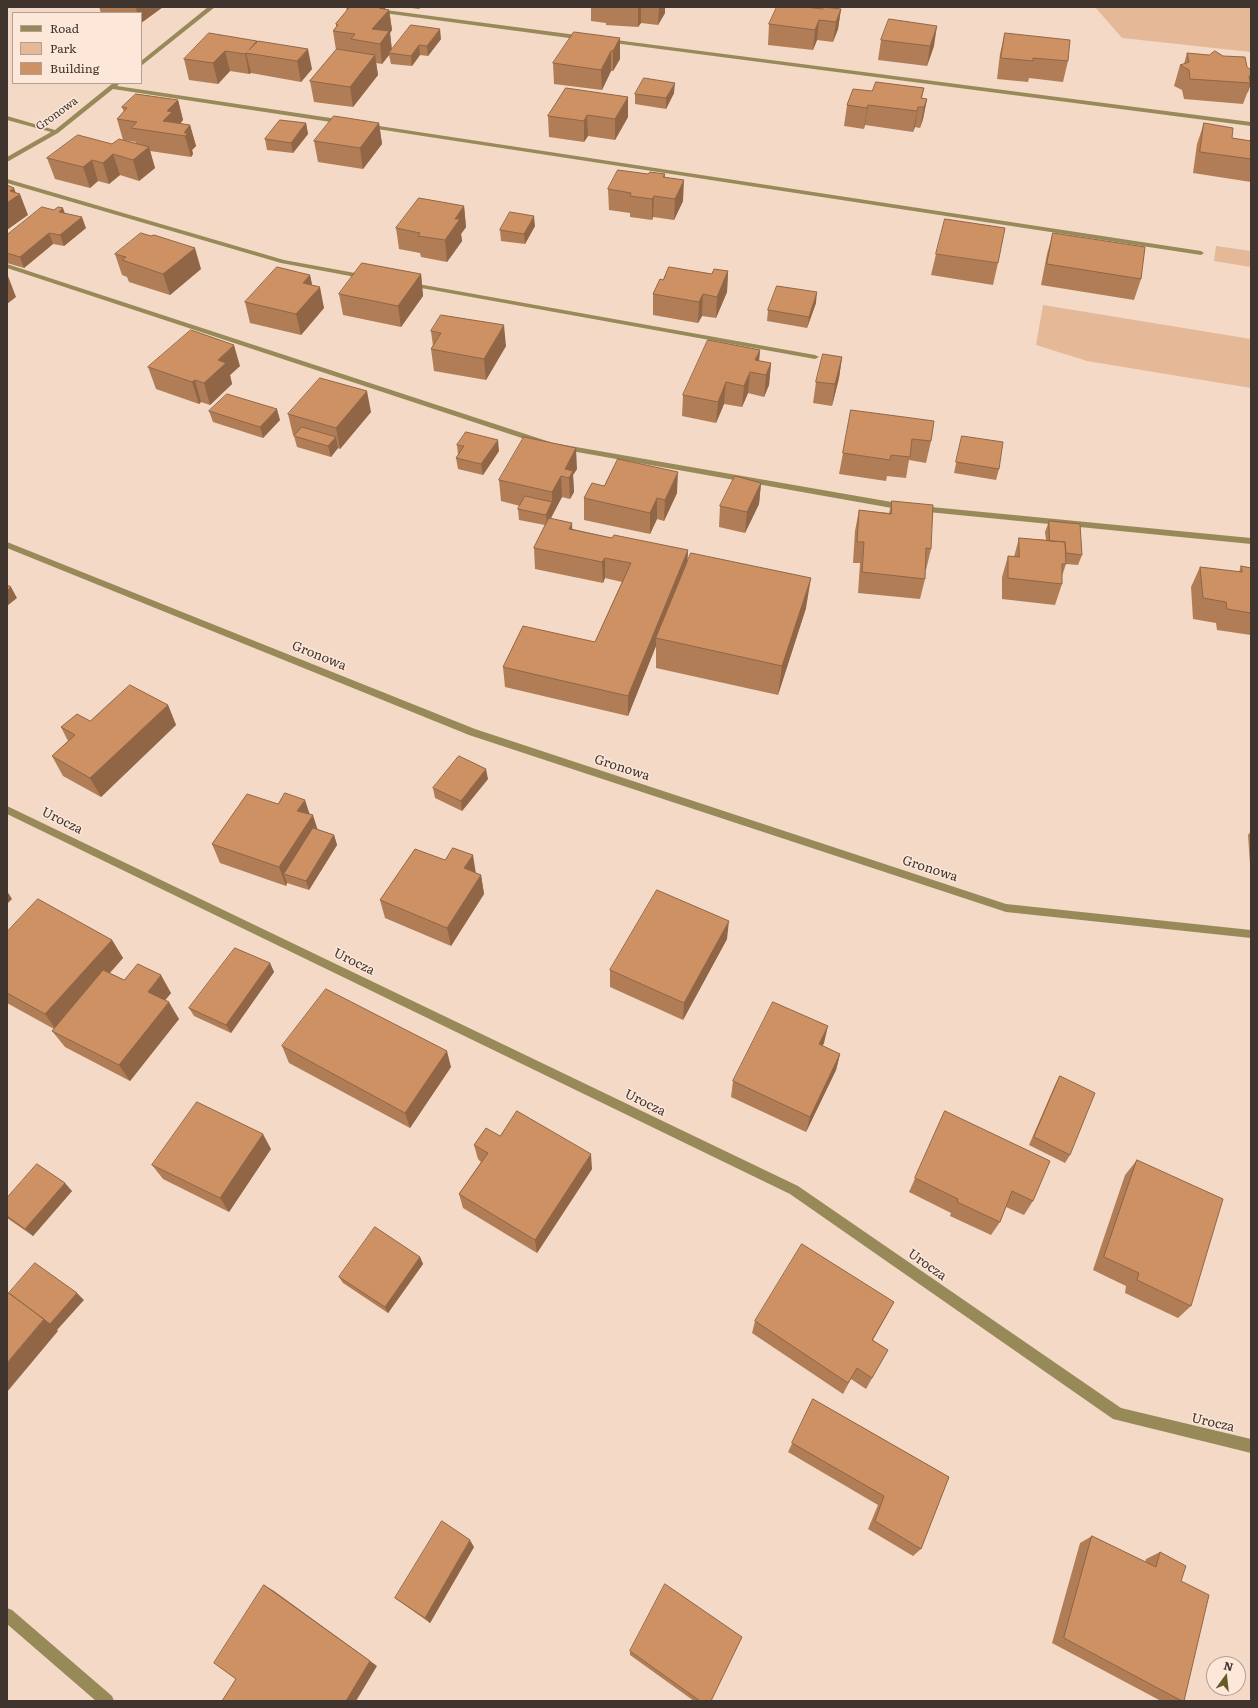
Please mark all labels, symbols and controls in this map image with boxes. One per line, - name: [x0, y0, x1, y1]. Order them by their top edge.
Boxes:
- legend: [12, 12, 142, 84]
- text: Road: [50, 19, 79, 37]
- text: Park: [50, 39, 76, 57]
- text: Building: [50, 59, 99, 77]
- street label: Gronowa: [33, 94, 81, 134]
- street label: Gronowa: [289, 638, 349, 674]
- street label: Gronowa: [592, 752, 652, 784]
- street label: Urocza: [39, 804, 85, 838]
- street label: Gronowa: [900, 853, 960, 885]
- street label: Urocza: [331, 945, 377, 979]
- street label: Urocza: [622, 1086, 668, 1120]
- street label: Urocza: [905, 1246, 949, 1284]
- street label: Urocza: [1190, 1410, 1236, 1436]
- north arrow: [1206, 1656, 1246, 1696]
- text: N: [1222, 1656, 1235, 1674]

